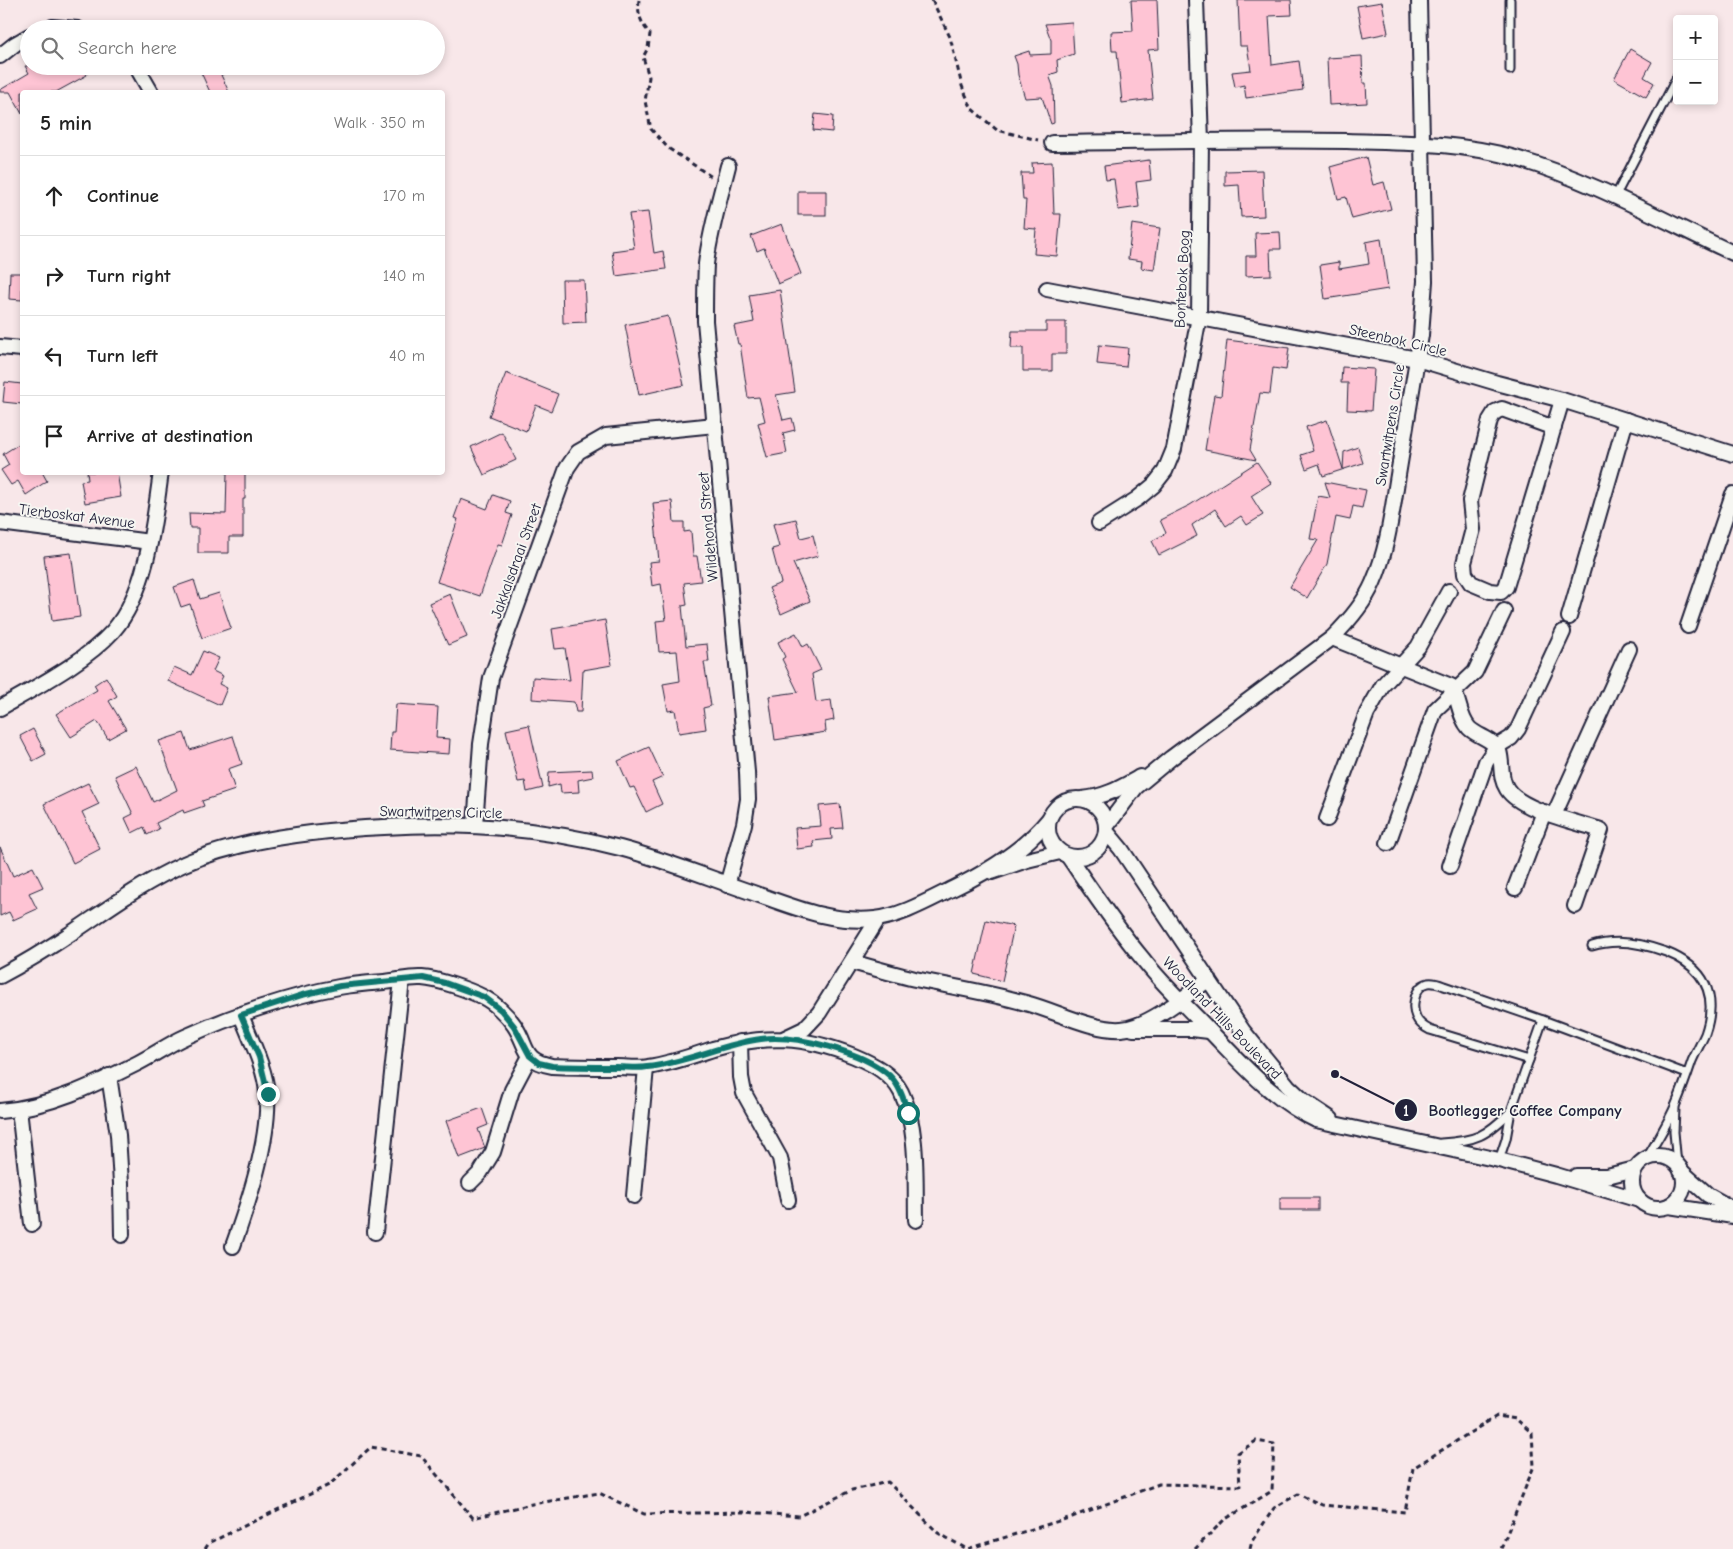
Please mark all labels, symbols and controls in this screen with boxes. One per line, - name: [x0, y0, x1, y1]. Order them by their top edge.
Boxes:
- map controls: [1673, 15, 1718, 105]
- button: +: [1673, 15, 1718, 60]
- search box: [20, 20, 445, 75]
- icon: search: [38, 34, 66, 62]
- text: Search here: [78, 37, 177, 59]
- button: −: [1673, 60, 1718, 105]
- text: 5 min: [40, 111, 92, 135]
- text: Walk · 350 m: [334, 114, 425, 132]
- icon: ahead: [40, 182, 68, 210]
- text: Continue: [87, 185, 159, 207]
- text: 170 m: [383, 187, 425, 205]
- street label: Bontebok Boog: [1170, 229, 1194, 329]
- icon: right: [40, 262, 68, 290]
- text: Turn right: [87, 265, 171, 287]
- text: 140 m: [383, 267, 425, 285]
- street label: Steenbok Circle: [1347, 320, 1449, 360]
- icon: left: [40, 342, 68, 370]
- text: Turn left: [87, 345, 158, 367]
- text: 40 m: [389, 347, 425, 365]
- street label: Swartwitpens Circle: [1372, 362, 1409, 487]
- icon: arrive: [40, 422, 68, 450]
- text: Arrive at destination: [87, 425, 253, 447]
- street label: Wildehond Street: [694, 471, 722, 583]
- street label: Tierboskat Avenue: [18, 500, 136, 532]
- street label: Jakkalsdraai Street: [487, 500, 545, 621]
- street label: Swartwitpens Circle: [379, 802, 503, 822]
- street label: Woodland Hills Boulevard: [1159, 953, 1285, 1083]
- route end: [257, 1083, 280, 1106]
- callout: Bootlegger Coffee Company: [1394, 1095, 1632, 1126]
- route start: [897, 1102, 920, 1125]
- text: 1: [1403, 1102, 1409, 1120]
- text: Bootlegger Coffee Company: [1429, 1102, 1622, 1120]

